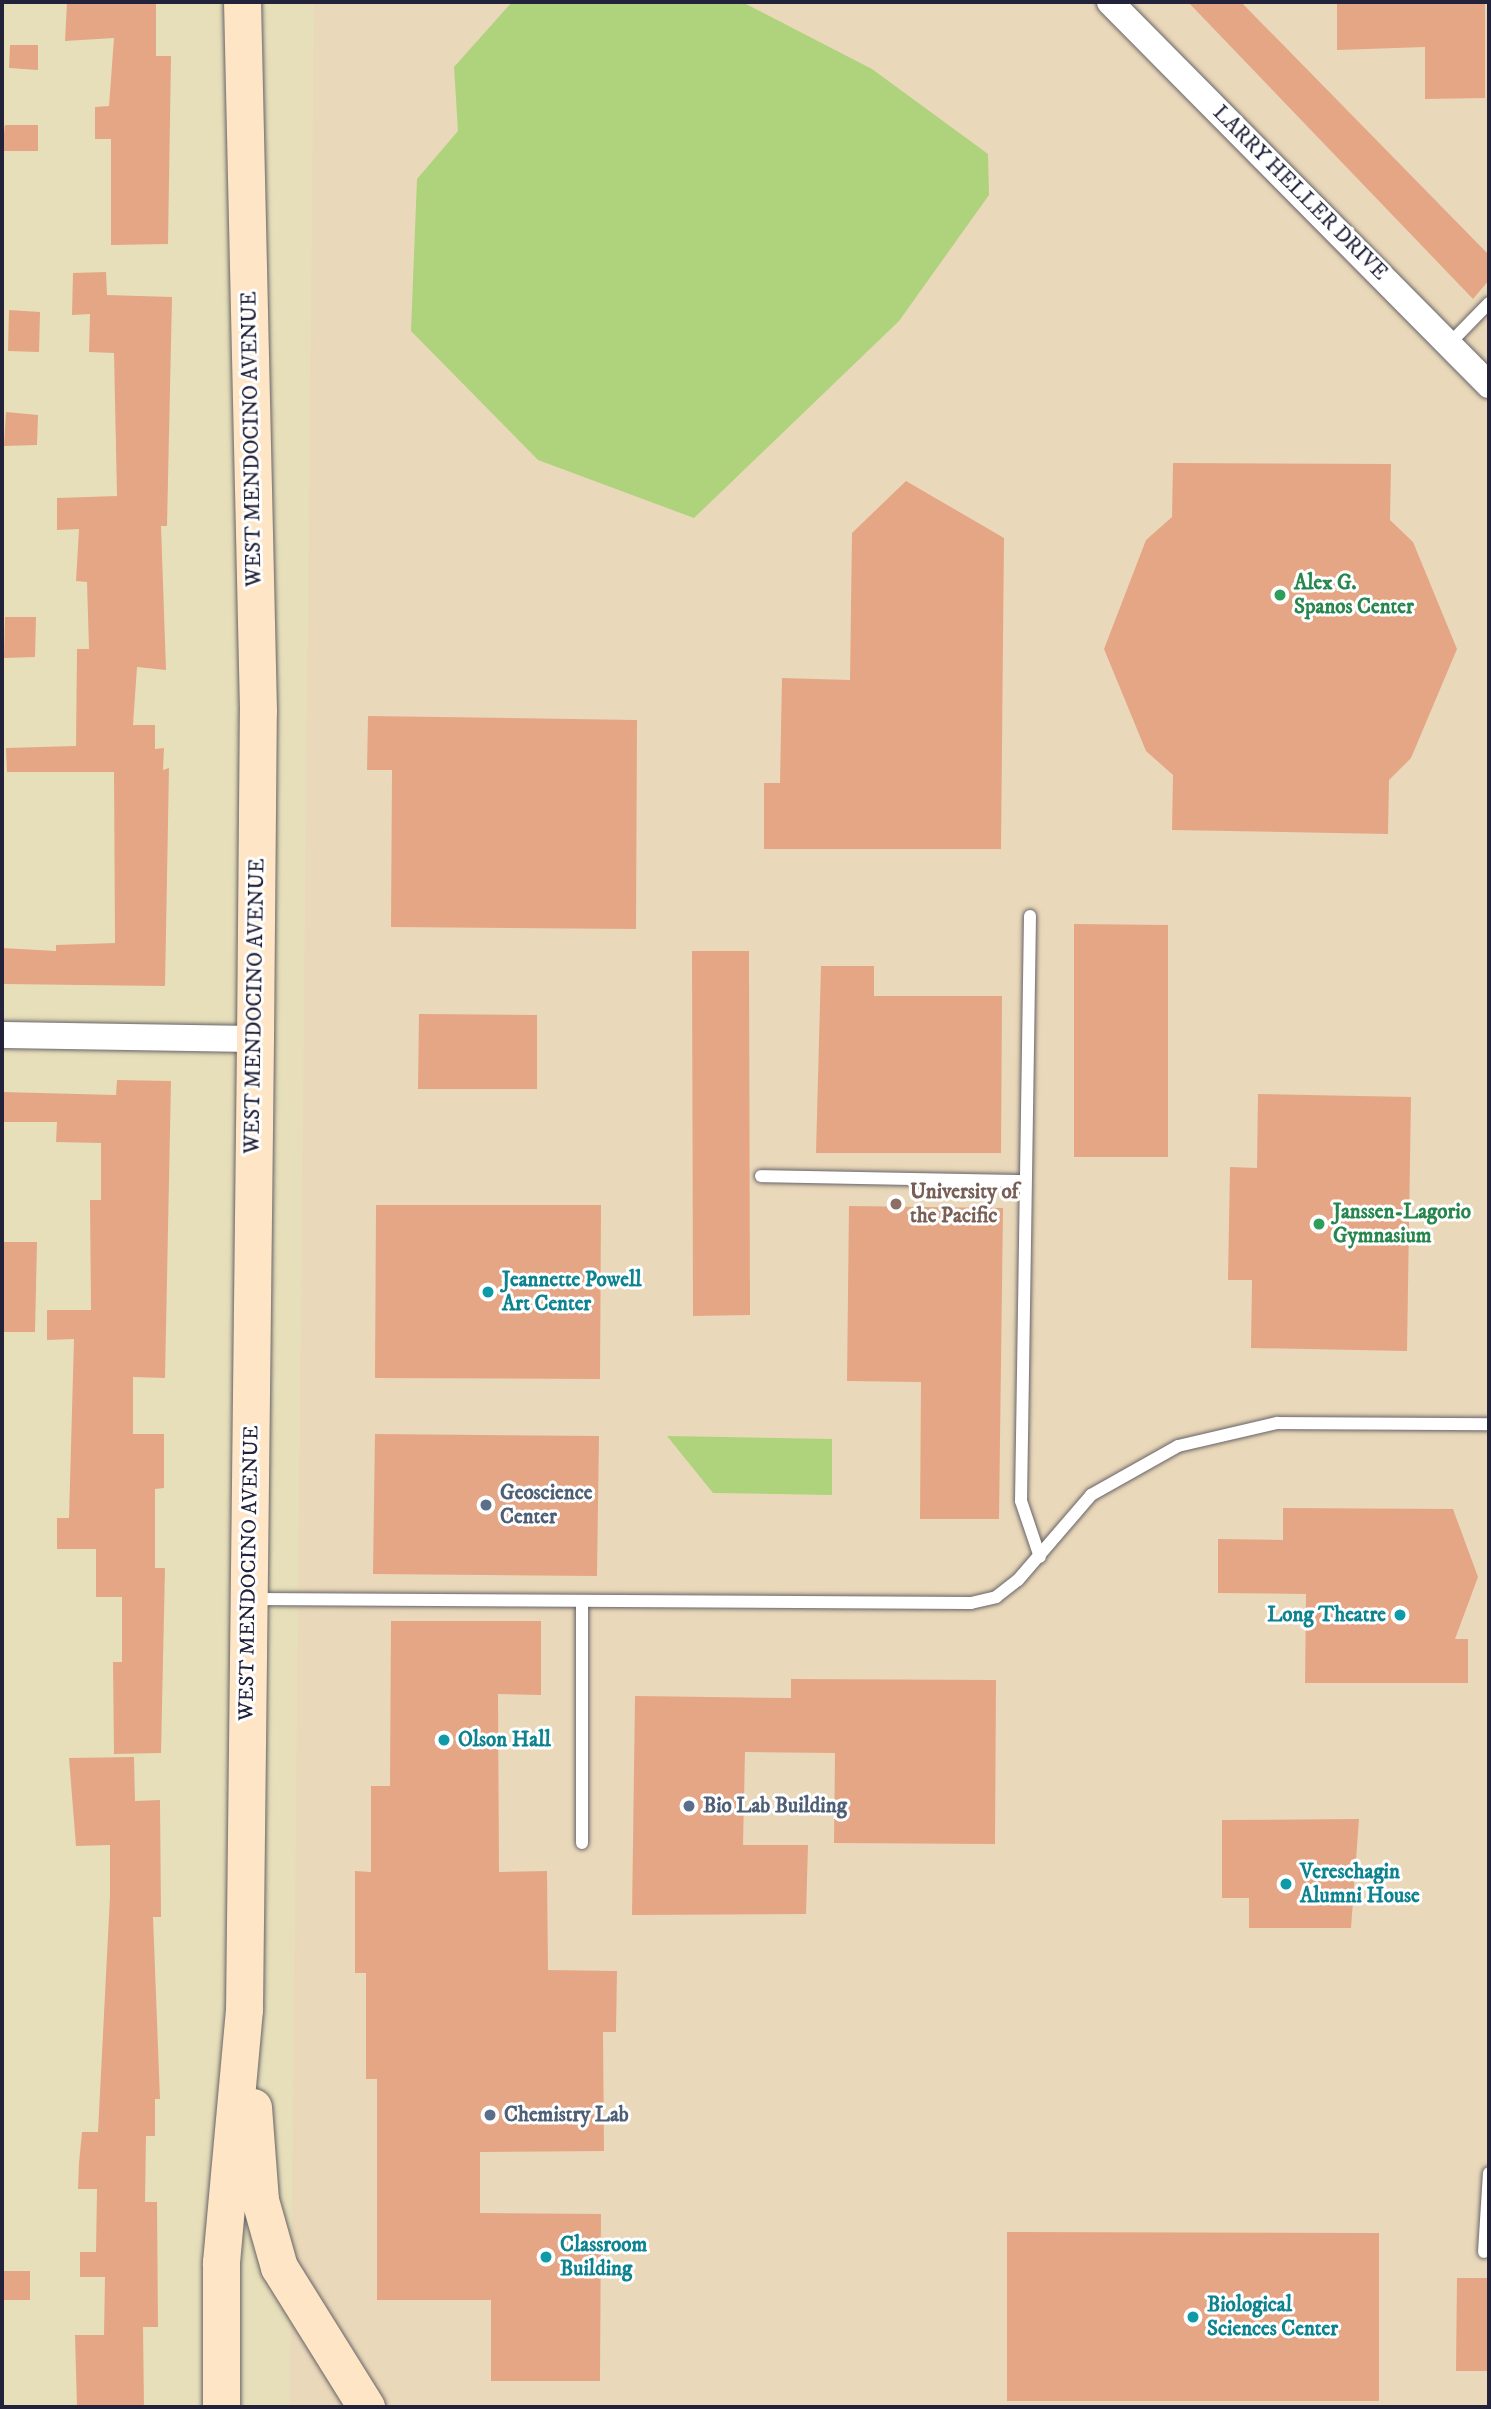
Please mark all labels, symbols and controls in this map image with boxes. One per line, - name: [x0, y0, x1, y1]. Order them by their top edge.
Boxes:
- street label: LARRY HELLER DRIVE: [1207, 100, 1393, 286]
- street label: WEST MENDOCINO AVENUE: [237, 291, 267, 587]
- place label: Alex G. Spanos Center: [1294, 570, 1414, 620]
- marker: Alex G. Spanos Center: [1272, 587, 1288, 603]
- street label: WEST MENDOCINO AVENUE: [240, 858, 270, 1154]
- place label: University of the Pacific: [910, 1179, 1018, 1229]
- marker: University of the Pacific: [888, 1196, 904, 1212]
- place label: Janssen-Lagorio Gymnasium: [1333, 1199, 1471, 1249]
- marker: Janssen-Lagorio Gymnasium: [1311, 1216, 1327, 1232]
- place label: Jeannette Powell Art Center: [502, 1267, 642, 1317]
- marker: Jeannette Powell Art Center: [480, 1284, 496, 1300]
- street label: WEST MENDOCINO AVENUE: [234, 1425, 264, 1721]
- place label: Geoscience Center: [500, 1480, 592, 1530]
- marker: Geoscience Center: [478, 1497, 494, 1513]
- place label: Long Theatre: [1267, 1602, 1386, 1628]
- marker: Long Theatre: [1392, 1607, 1408, 1623]
- place label: Olson Hall: [458, 1727, 551, 1753]
- marker: Olson Hall: [436, 1732, 452, 1748]
- place label: Bio Lab Building: [703, 1793, 847, 1819]
- marker: Bio Lab Building: [681, 1798, 697, 1814]
- place label: Vereschagin Alumni House: [1300, 1859, 1420, 1909]
- marker: Vereschagin Alumni House: [1278, 1876, 1294, 1892]
- place label: Chemistry Lab: [504, 2102, 629, 2128]
- marker: Chemistry Lab: [482, 2107, 498, 2123]
- place label: Classroom Building: [560, 2232, 647, 2282]
- marker: Classroom Building: [538, 2249, 554, 2265]
- place label: Biological Sciences Center: [1207, 2292, 1338, 2342]
- marker: Biological Sciences Center: [1185, 2309, 1201, 2325]

